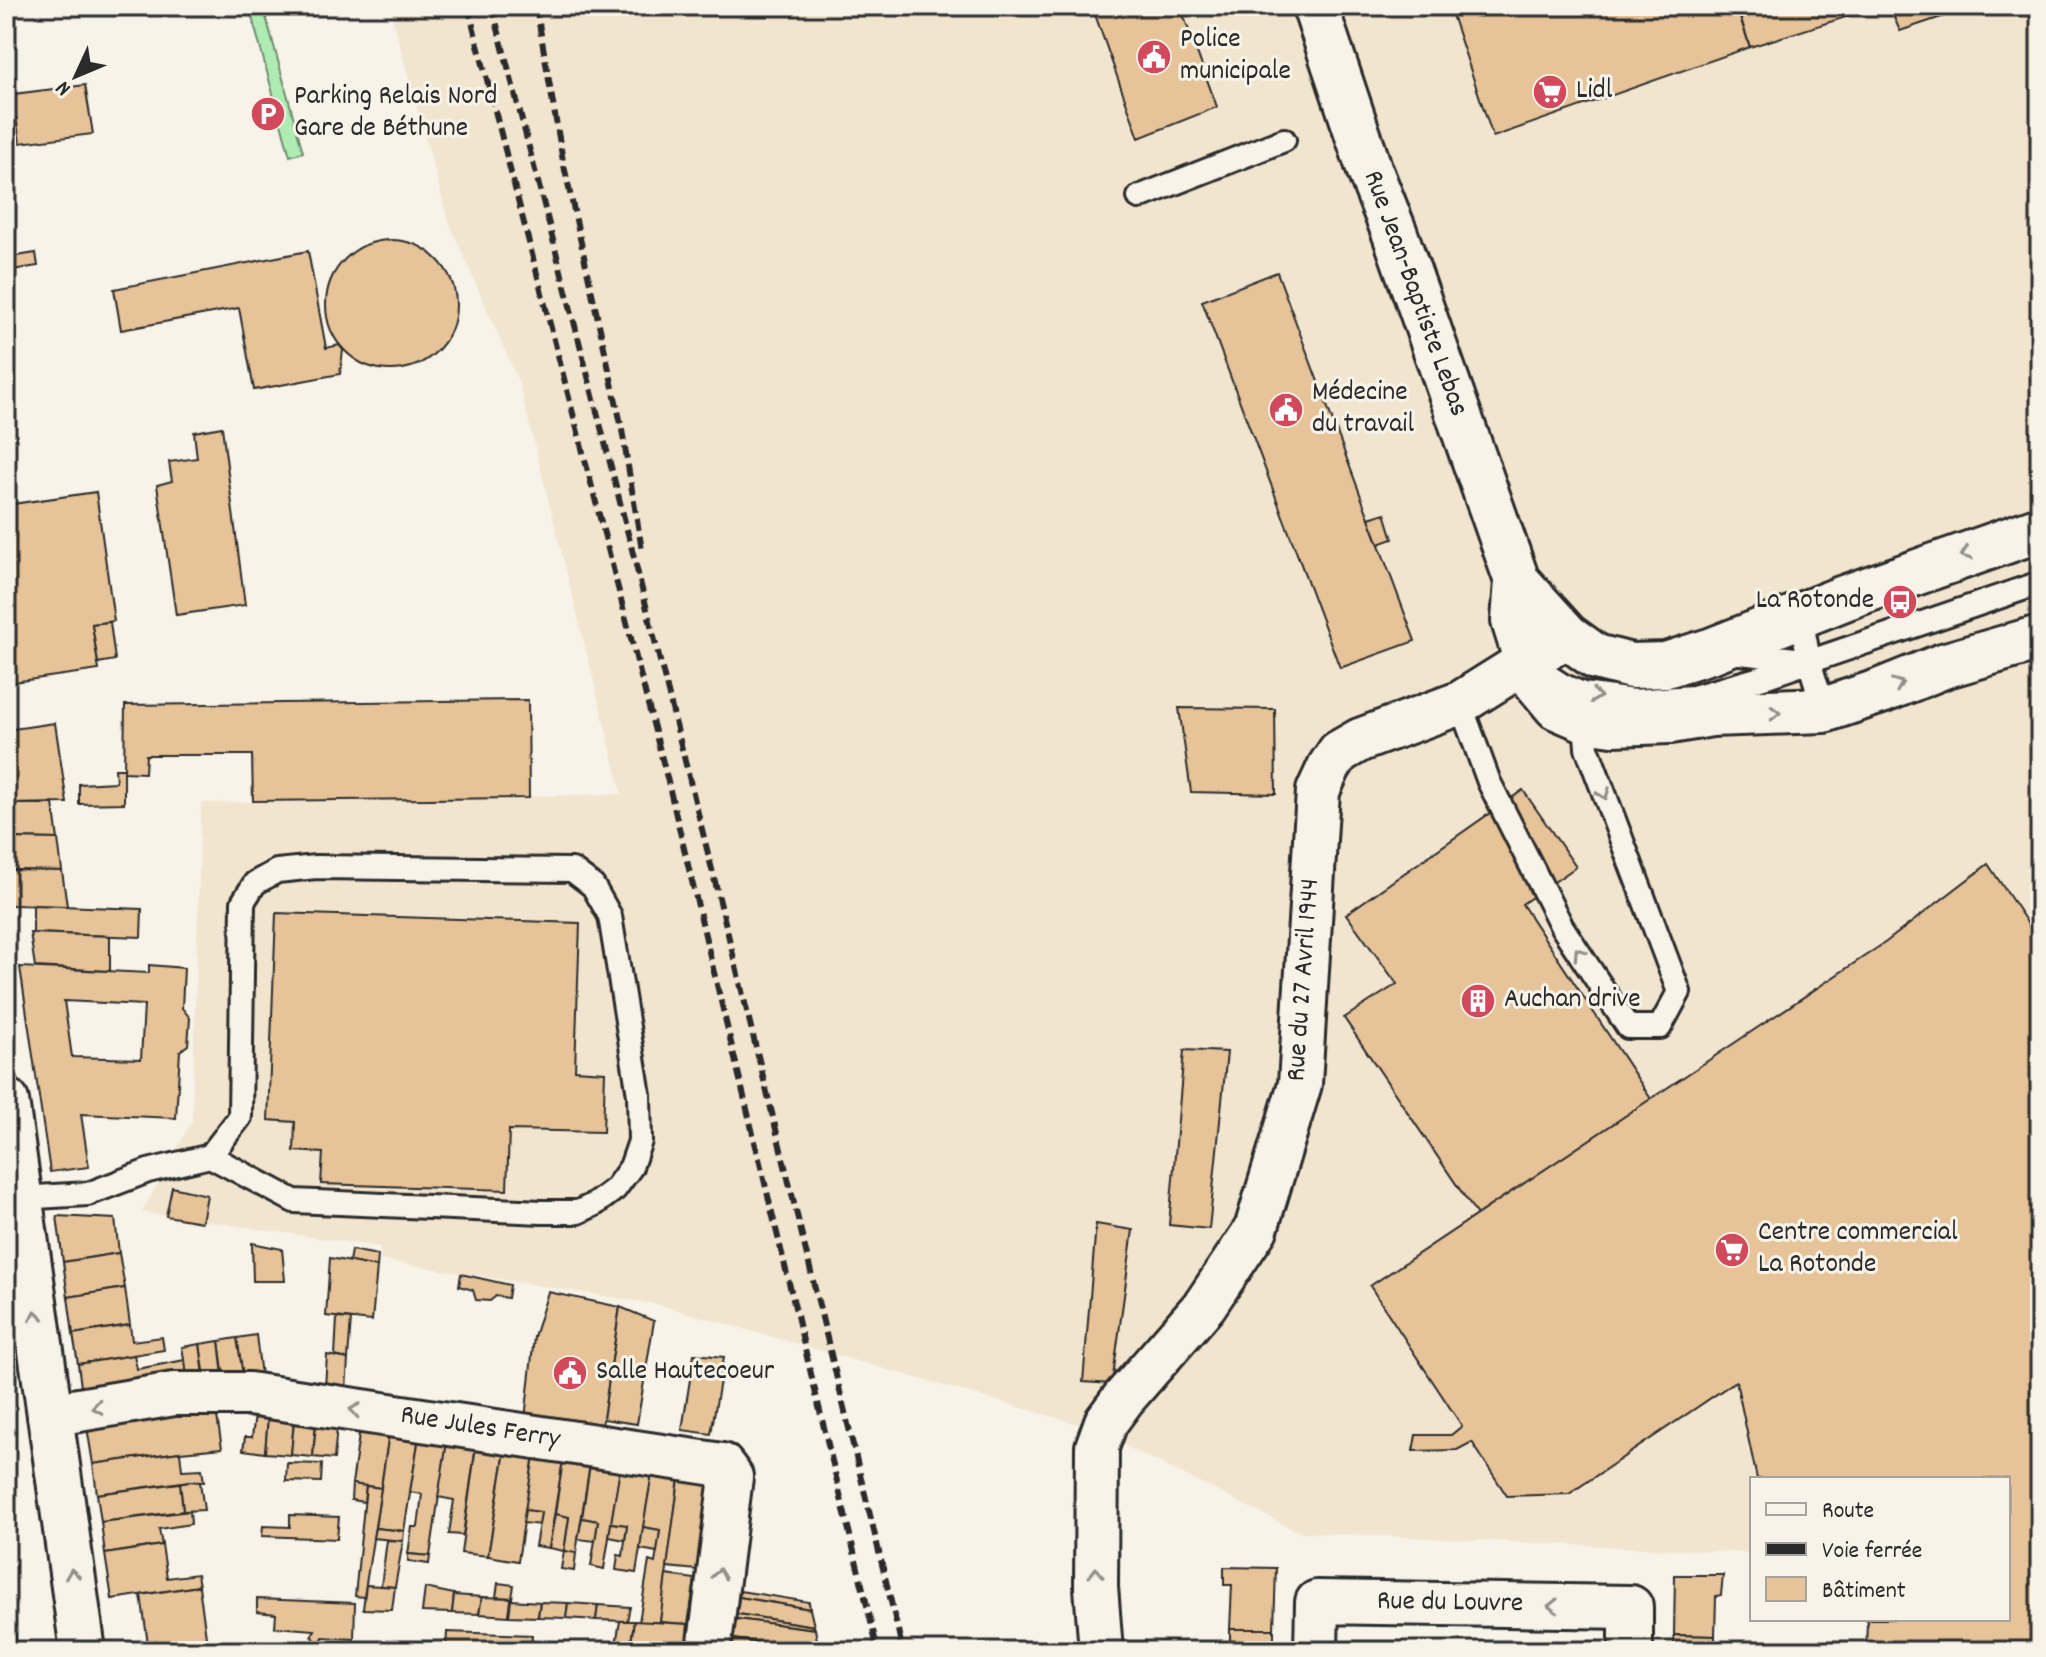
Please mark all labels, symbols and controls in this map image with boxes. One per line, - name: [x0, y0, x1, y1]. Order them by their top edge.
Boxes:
- place label: Police municipale: [1180, 21, 1291, 93]
- north arrow: [36, 36, 116, 116]
- public building icon: Police municipale: [1135, 38, 1173, 76]
- place label: Lidl: [1576, 72, 1613, 112]
- text: N: [49, 73, 79, 102]
- supermarket icon: Lidl: [1531, 73, 1569, 111]
- place label: Parking Relais Nord Gare de Béthune: [294, 78, 497, 150]
- parking icon: Parking Relais Nord Gare de Béthune: [249, 95, 287, 133]
- street label: Rue Jean-Baptiste Lebas: [1351, 165, 1477, 423]
- place label: Médecine du travail: [1312, 374, 1414, 446]
- public building icon: Médecine du travail: [1267, 391, 1305, 429]
- one-way arrow: [1960, 545, 1974, 561]
- place label: La Rotonde: [1756, 582, 1874, 622]
- bus stop icon: La Rotonde: [1881, 583, 1919, 621]
- one-way arrow: [1890, 677, 1904, 694]
- one-way arrow: [1589, 687, 1603, 704]
- one-way arrow: [1769, 704, 1782, 722]
- one-way arrow: [1594, 786, 1611, 800]
- street label: Rue du 27 Avril 1944: [1278, 877, 1332, 1083]
- one-way arrow: [1574, 947, 1589, 962]
- place label: Auchan drive: [1504, 981, 1641, 1021]
- building icon: Auchan drive: [1459, 982, 1497, 1020]
- place label: Centre commercial La Rotonde: [1758, 1214, 1958, 1286]
- supermarket icon: Centre commercial La Rotonde: [1713, 1231, 1751, 1269]
- one-way arrow: [28, 1310, 45, 1323]
- place label: Salle Hautecoeur: [596, 1353, 775, 1393]
- public building icon: Salle Hautecoeur: [551, 1354, 589, 1392]
- one-way arrow: [90, 1397, 104, 1414]
- street label: Rue Jules Ferry: [397, 1397, 563, 1461]
- one-way arrow: [348, 1402, 362, 1419]
- legend: [1750, 1477, 2010, 1621]
- text: Route: [1822, 1495, 1874, 1529]
- text: Voie ferrée: [1822, 1535, 1922, 1569]
- one-way arrow: [1087, 1566, 1105, 1579]
- one-way arrow: [64, 1567, 81, 1581]
- one-way arrow: [710, 1567, 727, 1581]
- text: Bâtiment: [1822, 1575, 1906, 1609]
- street label: Rue du Louvre: [1376, 1583, 1524, 1625]
- one-way arrow: [1546, 1597, 1559, 1615]

